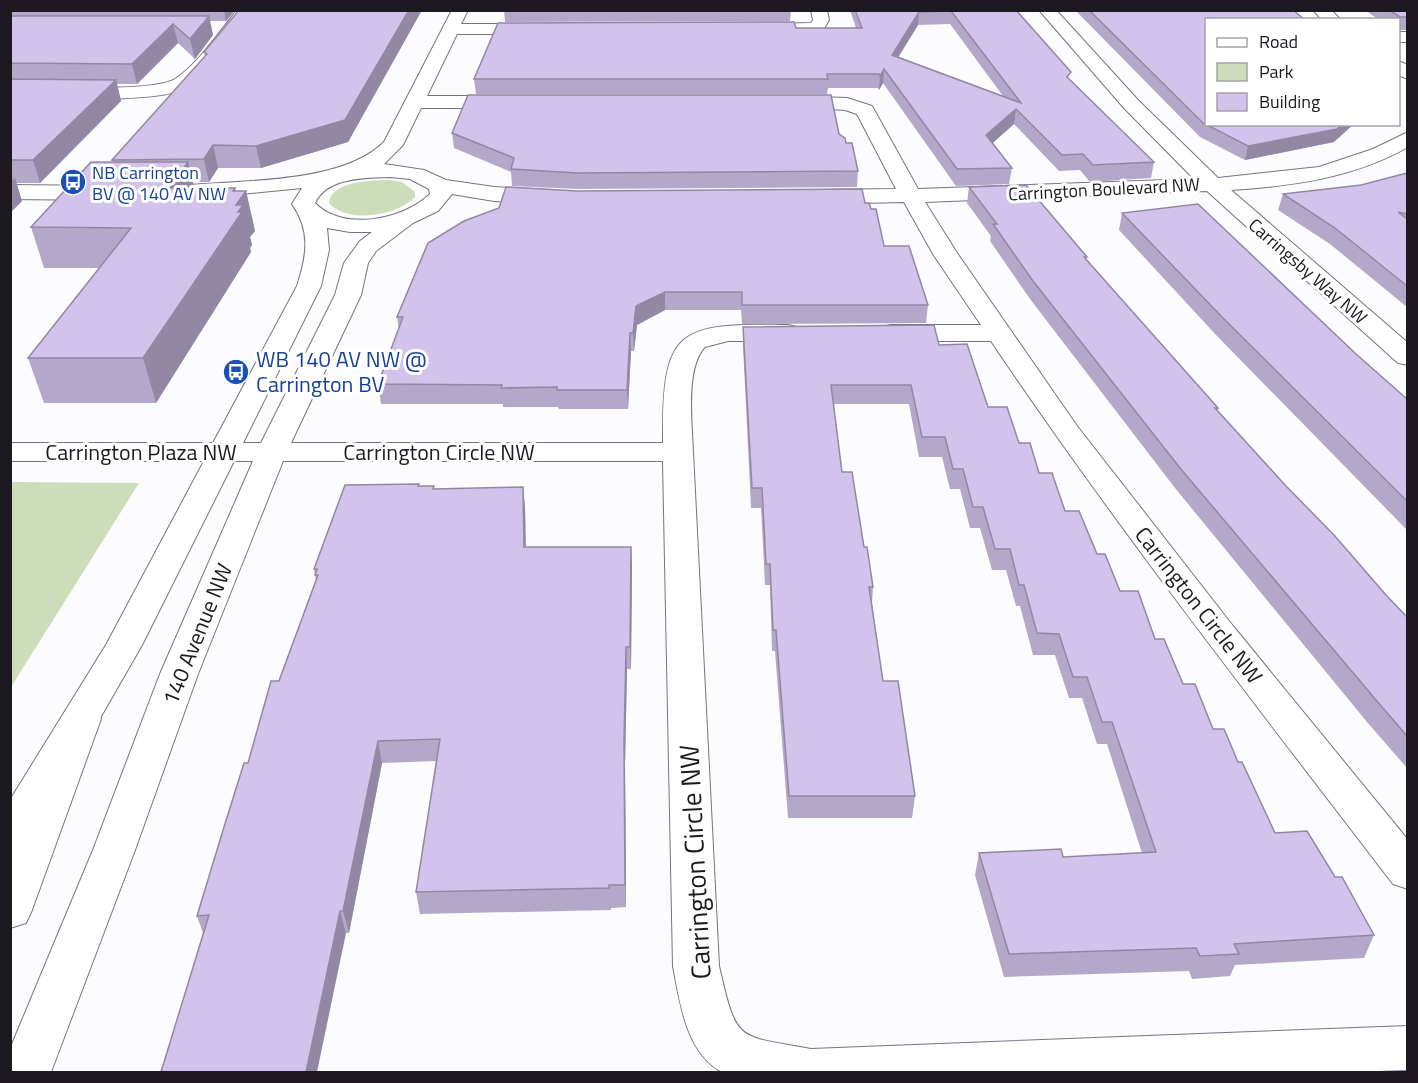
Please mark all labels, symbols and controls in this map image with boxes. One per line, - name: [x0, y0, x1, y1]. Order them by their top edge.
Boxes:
- legend: [1205, 18, 1400, 126]
- text: Road: [1259, 28, 1298, 55]
- text: Park: [1259, 58, 1294, 85]
- text: Building: [1259, 88, 1320, 115]
- place label: NB Carrington BV @ 140 AV NW: [92, 159, 226, 207]
- bus stop icon: NB Carrington BV @ 140 AV NW: [58, 167, 88, 197]
- street label: Carrington Boulevard NW: [1007, 170, 1201, 208]
- street label: Carringsby Way NW: [1243, 212, 1373, 330]
- place label: WB 140 AV NW @ Carrington BV: [256, 342, 427, 401]
- bus stop icon: WB 140 AV NW @ Carrington BV: [221, 357, 251, 387]
- street label: Carrington Plaza NW: [45, 435, 237, 469]
- street label: Carrington Circle NW: [343, 435, 535, 469]
- street label: Carrington Circle NW: [1127, 519, 1271, 691]
- street label: 140 Avenue NW: [153, 558, 241, 710]
- street label: Carrington Circle NW: [667, 744, 721, 980]

